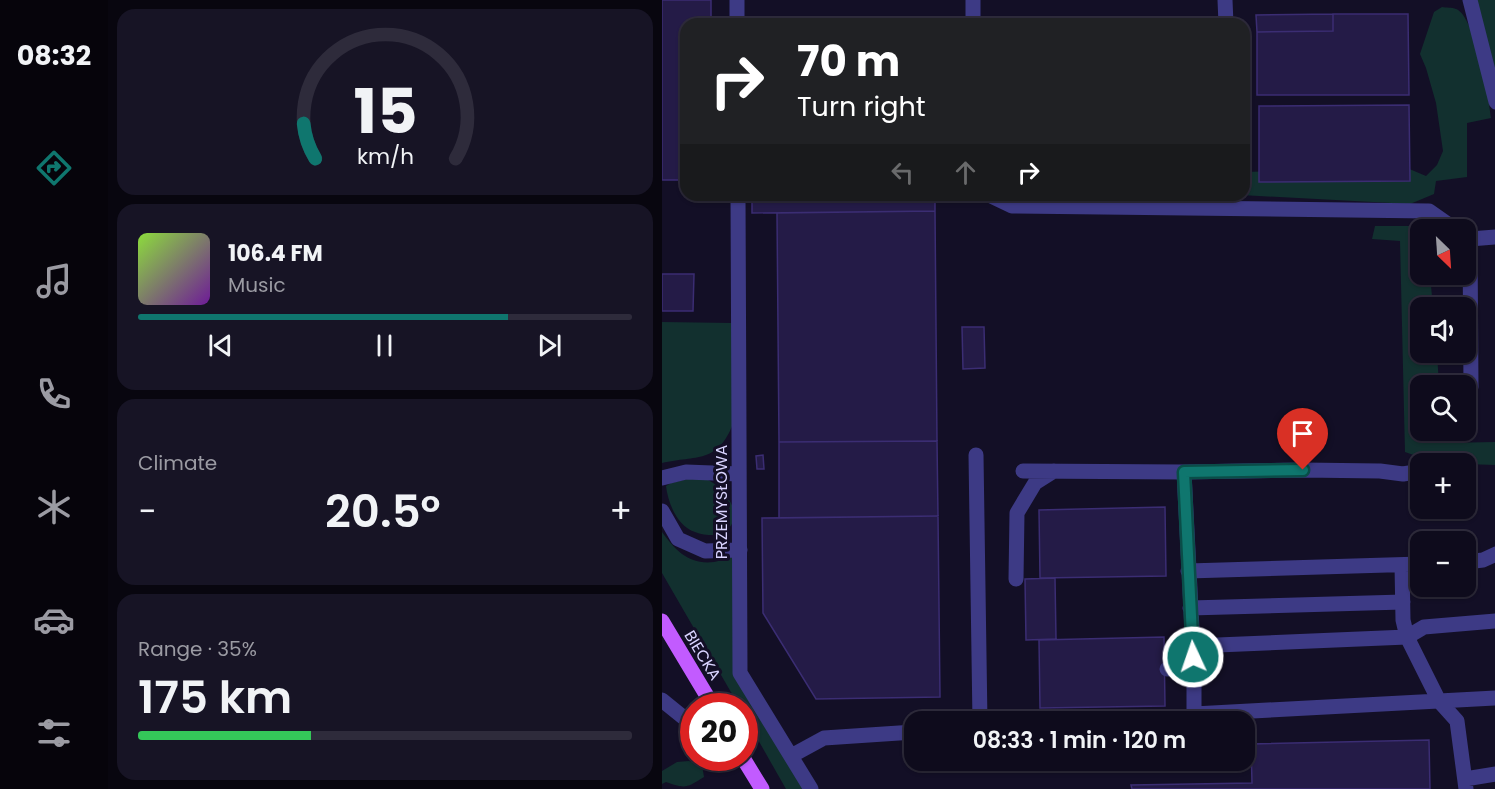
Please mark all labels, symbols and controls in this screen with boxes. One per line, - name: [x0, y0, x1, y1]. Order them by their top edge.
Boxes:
- text: 70 m: [797, 32, 900, 91]
- text: 08:32: [17, 37, 91, 74]
- icon: right: [698, 42, 776, 120]
- text: 15: [353, 67, 417, 155]
- text: Turn right: [797, 88, 926, 125]
- text: km/h: [356, 141, 414, 172]
- icon: directions: [33, 147, 75, 189]
- icon: left: [886, 156, 919, 189]
- icon: ahead: [949, 156, 982, 189]
- icon: right: [1012, 156, 1045, 189]
- north arrow: [1410, 219, 1476, 285]
- map controls: [1410, 219, 1476, 597]
- text: 106.4 FM: [228, 238, 323, 269]
- icon: music: [33, 260, 75, 302]
- text: Music: [228, 271, 286, 299]
- button: sound: [1410, 297, 1476, 363]
- icon: previous: [204, 329, 237, 362]
- icon: pause: [368, 329, 401, 362]
- icon: next: [533, 329, 566, 362]
- icon: phone: [33, 373, 75, 415]
- button: search: [1410, 375, 1476, 441]
- pin: [1277, 408, 1328, 470]
- icon: arrive: [1286, 417, 1319, 450]
- street label: PRZEMYSŁOWA: [710, 445, 733, 559]
- text: Climate: [138, 449, 217, 477]
- button: +: [1410, 453, 1476, 519]
- text: 20.5°: [325, 480, 441, 543]
- icon: climate: [33, 486, 75, 528]
- text: −: [138, 488, 156, 535]
- text: +: [609, 488, 632, 535]
- button: −: [1410, 531, 1476, 597]
- icon: car: [33, 599, 75, 641]
- position arrow: [1161, 625, 1225, 689]
- street label: BIECKA: [679, 626, 727, 685]
- text: Range · 35%: [138, 635, 257, 663]
- text: 175 km: [138, 666, 292, 729]
- speed limit sign: 20: [680, 693, 758, 771]
- icon: filters: [33, 712, 75, 754]
- text: 08:33 · 1 min · 120 m: [973, 725, 1186, 756]

